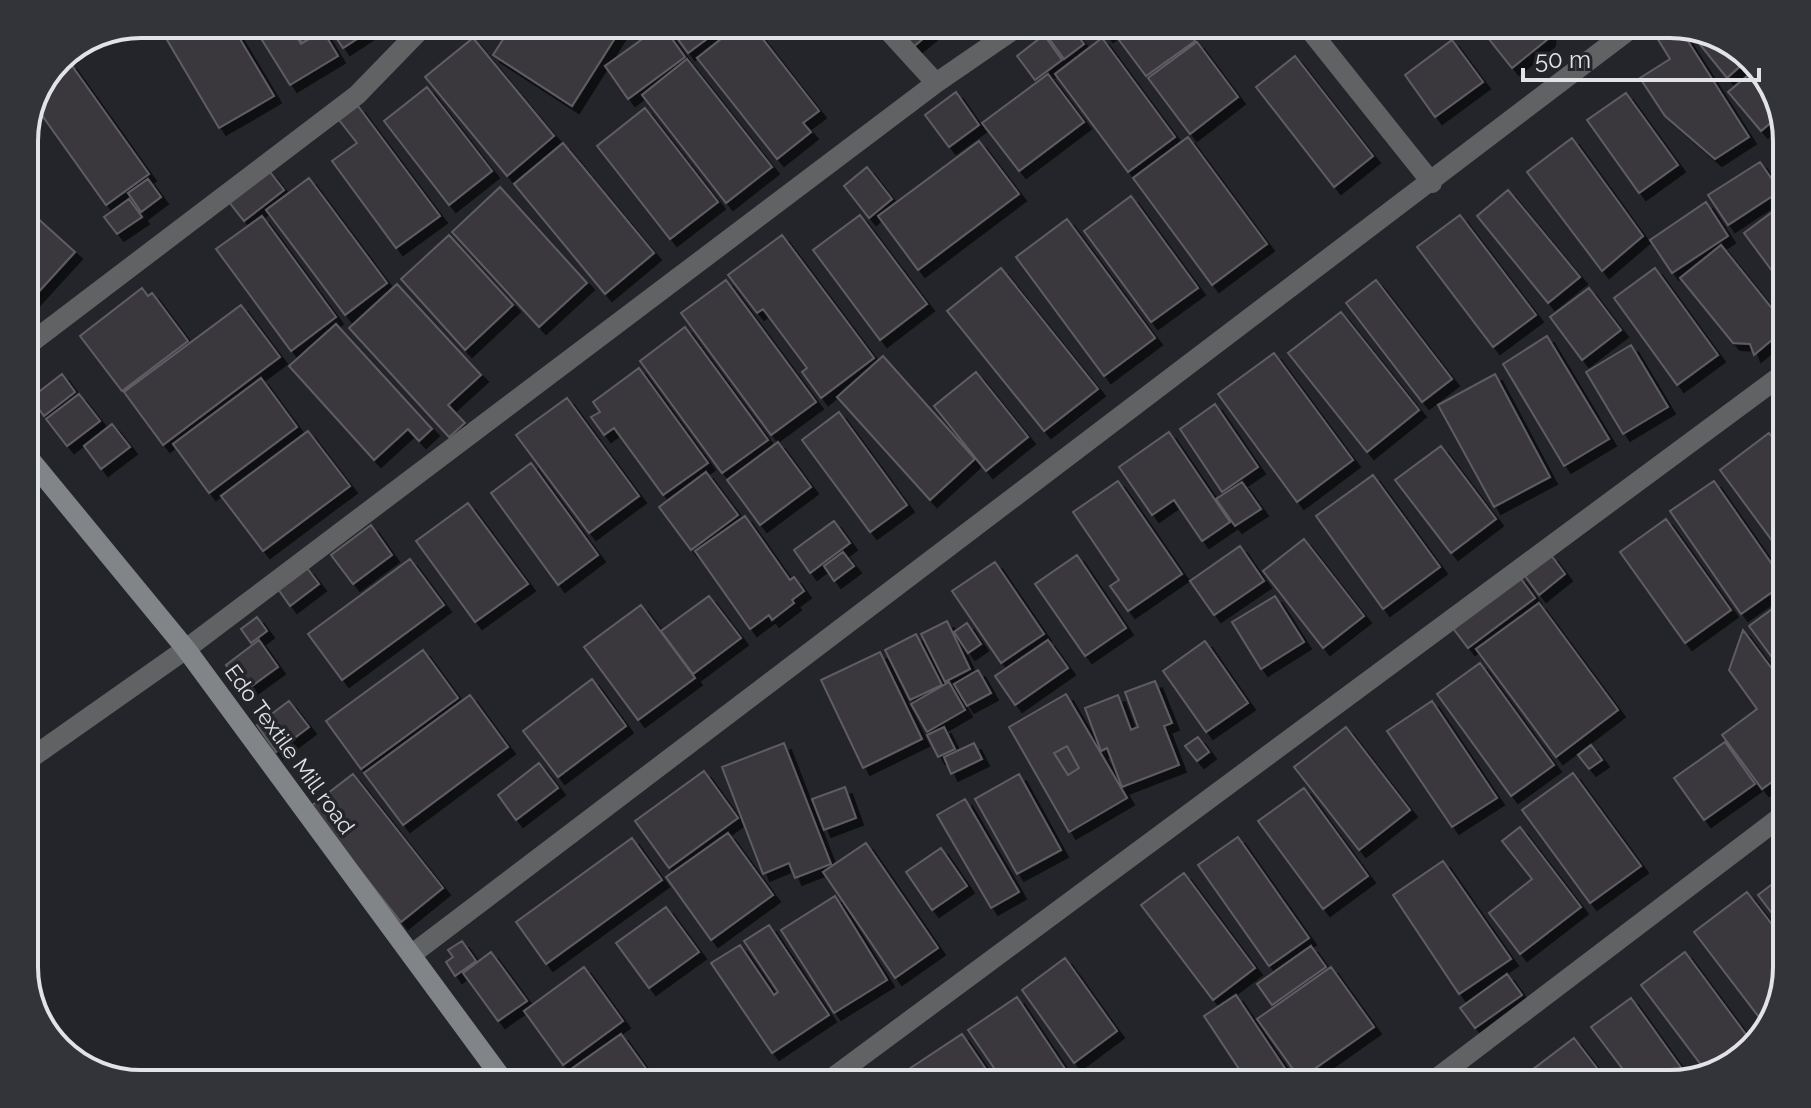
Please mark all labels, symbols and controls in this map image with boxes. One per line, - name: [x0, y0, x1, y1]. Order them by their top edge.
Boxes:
- scale bar: [1523, 32, 1759, 82]
- text: 50 m: [1535, 45, 1591, 74]
- street label: Edo Textile Mill road: [220, 659, 360, 839]

